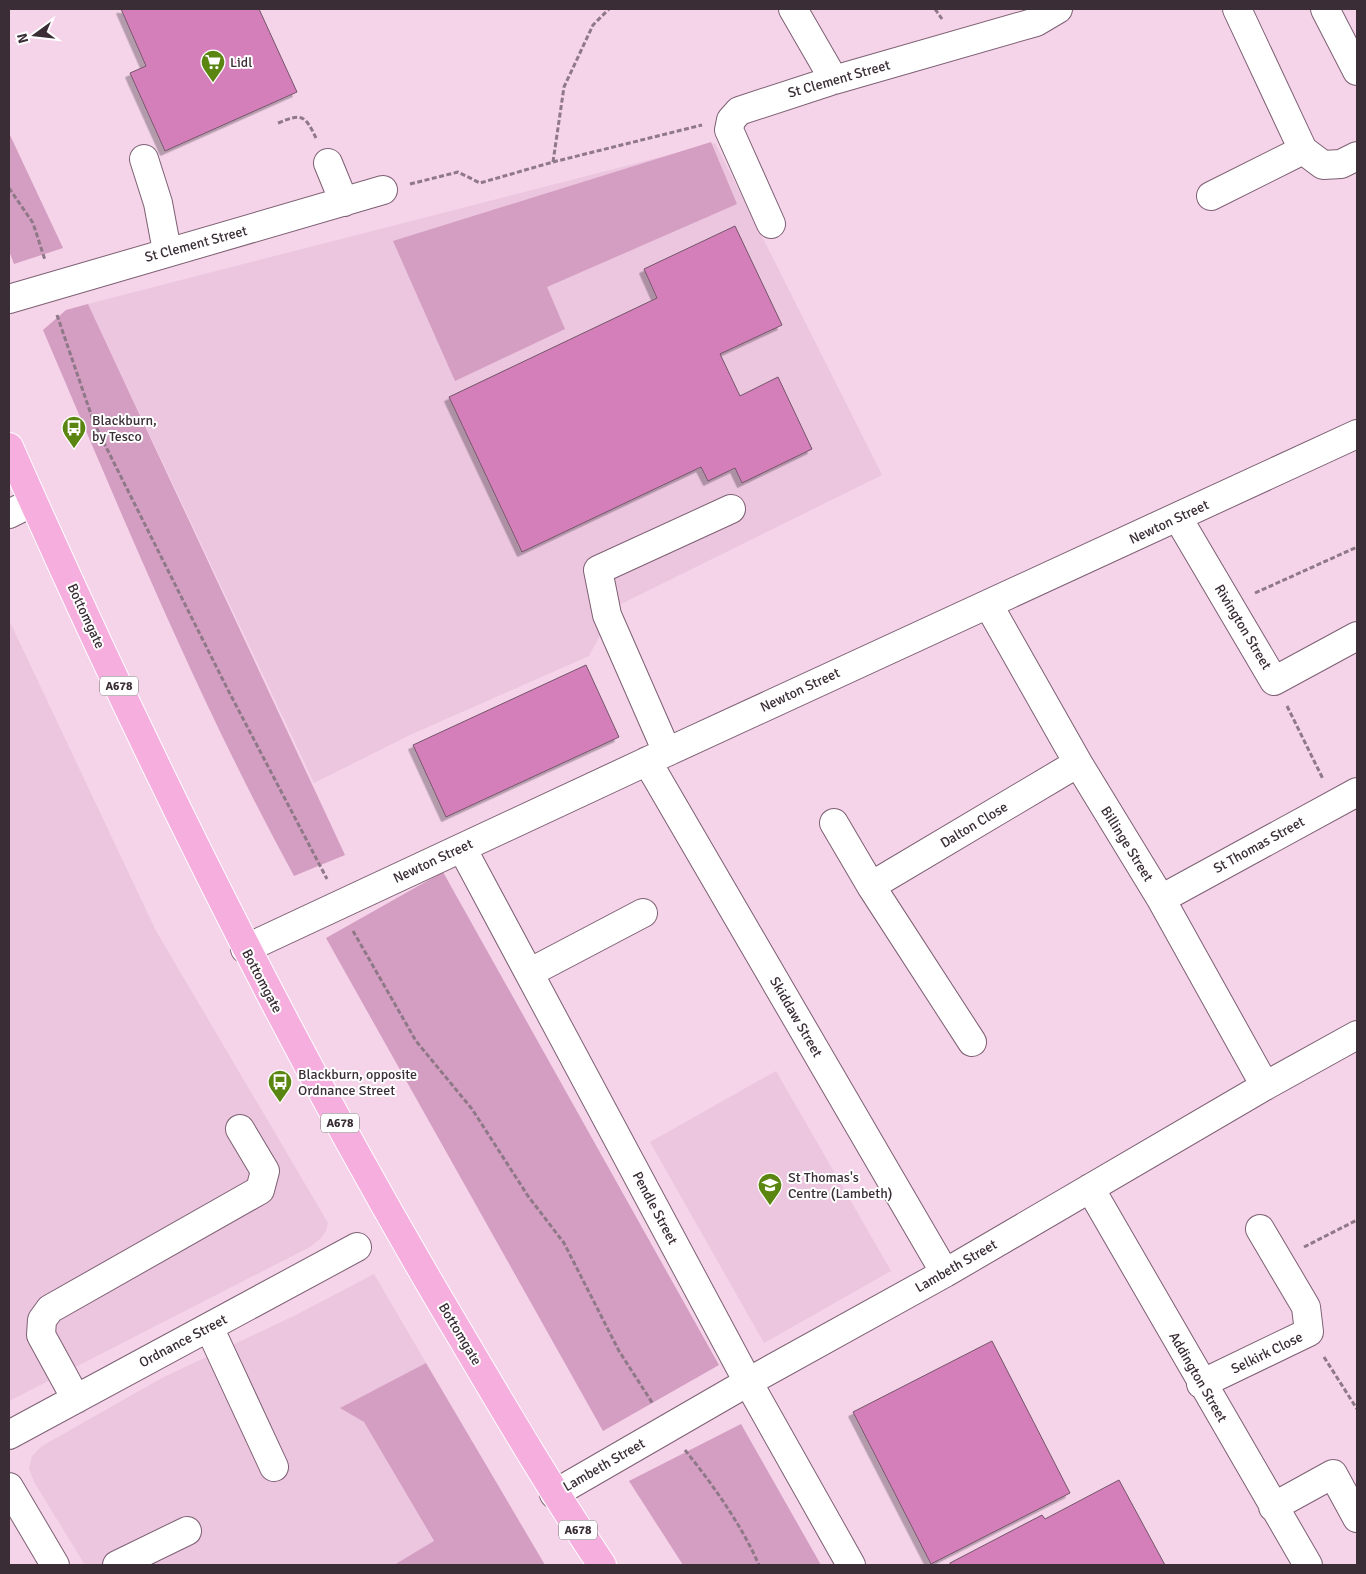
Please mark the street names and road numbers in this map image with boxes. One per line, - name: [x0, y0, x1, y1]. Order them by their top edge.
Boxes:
- street label: St Clement Street: [786, 56, 892, 102]
- street label: St Clement Street: [143, 222, 249, 266]
- street label: Newton Street: [1126, 496, 1212, 548]
- street label: Bottomgate: [64, 581, 108, 651]
- street label: Rivington Street: [1211, 581, 1275, 673]
- street label: Newton Street: [757, 664, 843, 716]
- road number: A678: [100, 676, 138, 696]
- street label: Dalton Close: [937, 798, 1011, 852]
- street label: Billinge Street: [1097, 803, 1157, 885]
- street label: St Thomas Street: [1210, 813, 1308, 877]
- street label: Newton Street: [390, 835, 476, 887]
- street label: Bottomgate: [238, 946, 286, 1016]
- street label: Skiddaw Street: [766, 974, 826, 1060]
- road number: A678: [321, 1114, 359, 1132]
- street label: Pendle Street: [629, 1169, 681, 1247]
- street label: Lambeth Street: [912, 1236, 1000, 1296]
- street label: Bottomgate: [435, 1300, 485, 1368]
- street label: Ordnance Street: [136, 1311, 230, 1371]
- street label: Selkirk Close: [1228, 1328, 1306, 1378]
- street label: Addington Street: [1165, 1329, 1231, 1425]
- street label: Lambeth Street: [560, 1435, 648, 1495]
- road number: A678: [559, 1520, 597, 1540]

